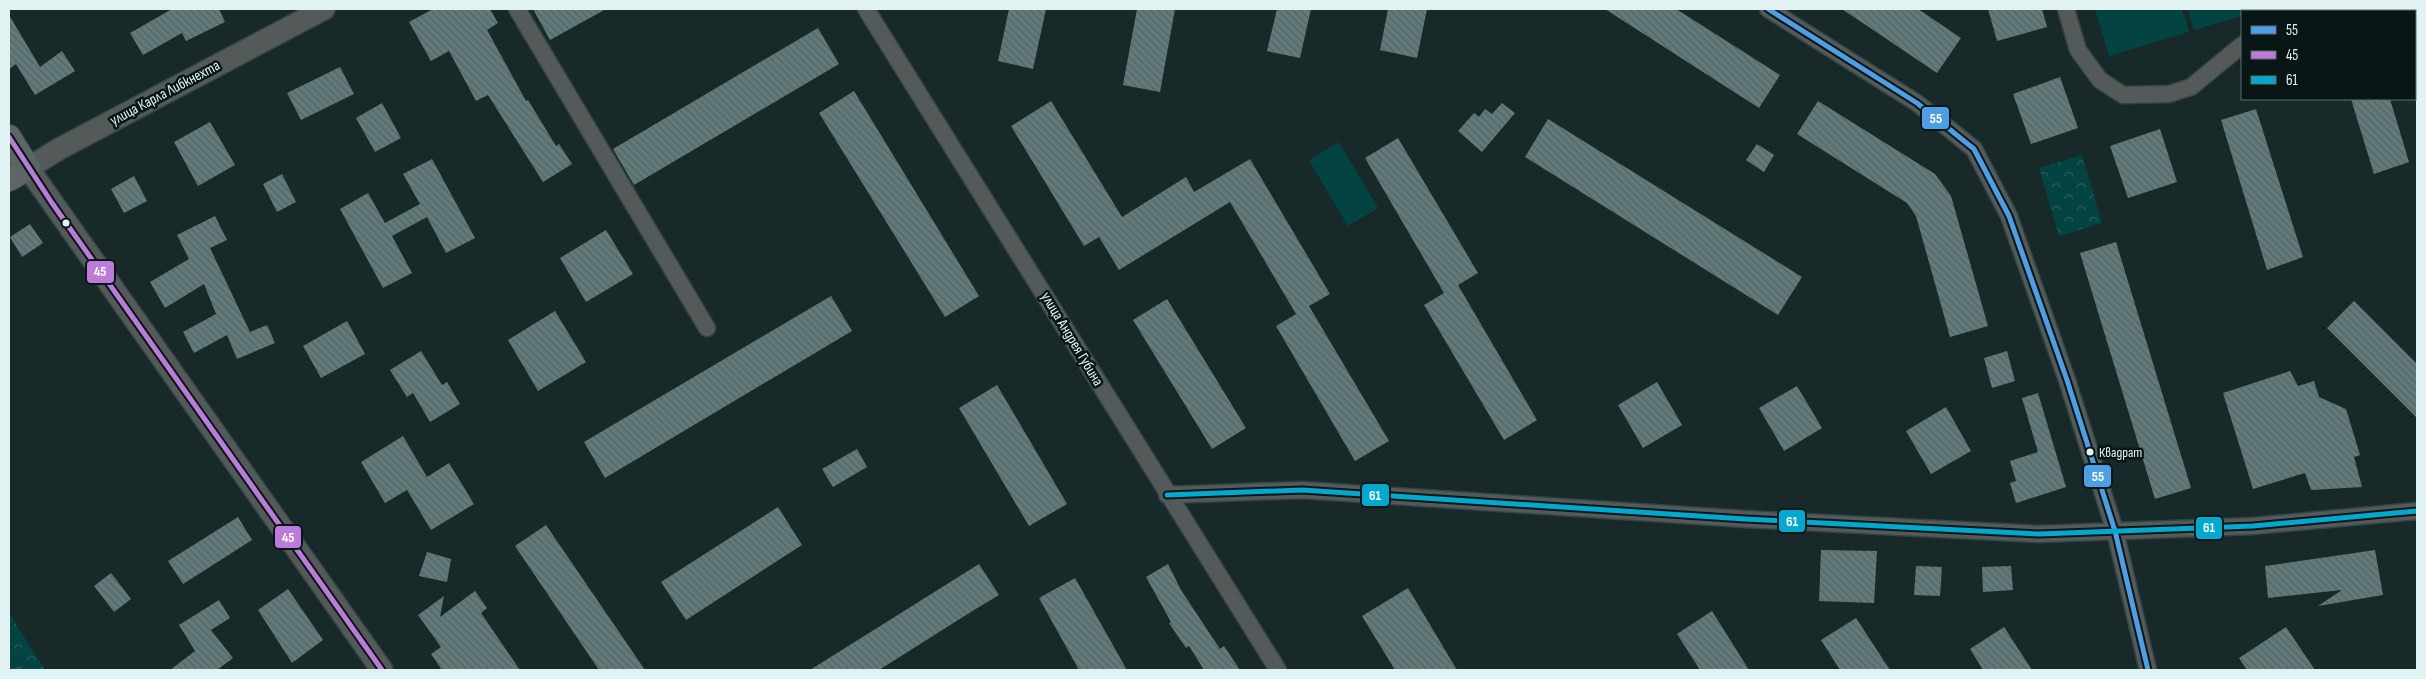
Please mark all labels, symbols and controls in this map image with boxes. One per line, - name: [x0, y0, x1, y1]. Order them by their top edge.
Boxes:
- legend: [2241, 10, 2416, 100]
- text: 55: [2286, 21, 2298, 40]
- text: 45: [2286, 46, 2298, 65]
- street label: улица Карла Либкнехта: [107, 56, 223, 130]
- text: 61: [2286, 71, 2299, 90]
- line badge: 55: [1921, 106, 1950, 130]
- text: 55: [1930, 110, 1942, 127]
- unlabelled marker: [61, 218, 71, 228]
- line badge: 45: [86, 260, 115, 284]
- text: 45: [94, 263, 106, 280]
- street label: улица Андрея Губина: [1036, 289, 1108, 390]
- place label: Квадрат: [2099, 444, 2142, 461]
- marker: Квадрат: [2085, 447, 2095, 457]
- line badge: 55: [2083, 464, 2112, 488]
- text: 55: [2092, 468, 2104, 485]
- line badge: 61: [1361, 483, 1390, 507]
- text: 61: [1369, 487, 1382, 504]
- line badge: 61: [1778, 509, 1806, 533]
- text: 61: [1786, 513, 1799, 530]
- line badge: 61: [2195, 516, 2223, 540]
- text: 61: [2203, 519, 2216, 536]
- line badge: 45: [274, 525, 302, 549]
- text: 45: [282, 529, 294, 546]

